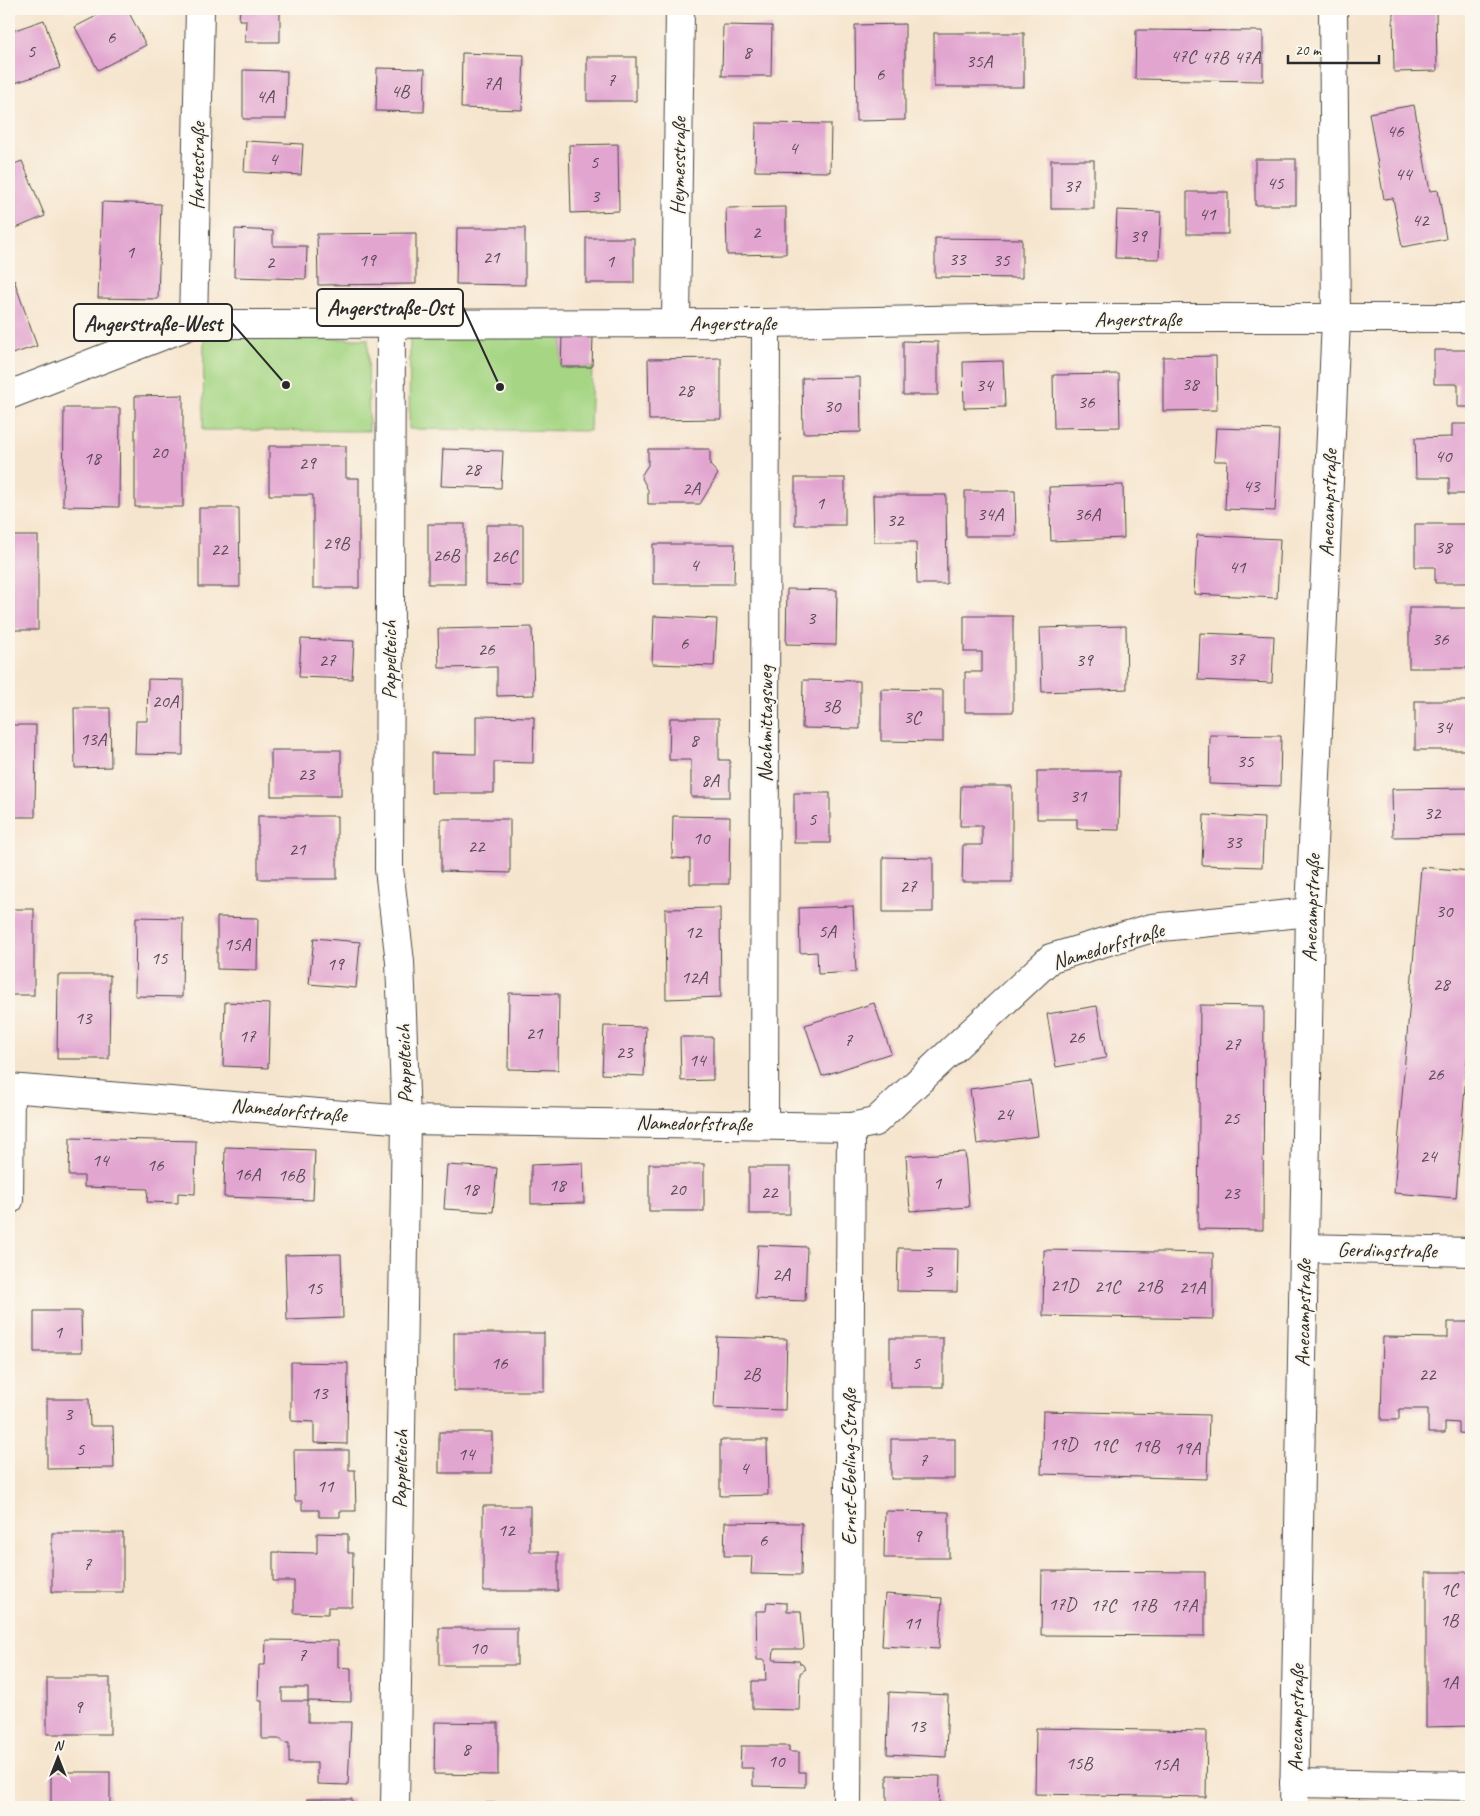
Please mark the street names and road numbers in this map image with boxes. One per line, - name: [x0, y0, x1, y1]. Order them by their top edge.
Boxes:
- street label: Heymesstraße: [664, 115, 692, 215]
- street label: Hartestraße: [183, 120, 211, 210]
- street label: Angerstraße: [1095, 306, 1184, 332]
- street label: Angerstraße: [690, 310, 779, 336]
- street label: Anecampstraße: [1313, 447, 1343, 557]
- street label: Pappelteich: [376, 620, 402, 699]
- street label: Nachmittagsweg: [752, 664, 778, 782]
- street label: Anecampstraße: [1296, 852, 1326, 962]
- street label: Namedorfstraße: [1049, 916, 1169, 975]
- street label: Pappelteich: [390, 1024, 418, 1104]
- street label: Namedorfstraße: [230, 1092, 350, 1128]
- street label: Namedorfstraße: [636, 1109, 754, 1137]
- street label: Gerdingstraße: [1337, 1236, 1439, 1264]
- street label: Anecampstraße: [1289, 1257, 1317, 1367]
- street label: Ernst-Ebeling-Straße: [836, 1386, 862, 1545]
- street label: Pappelteich: [386, 1429, 414, 1509]
- street label: Anecampstraße: [1282, 1662, 1310, 1772]

